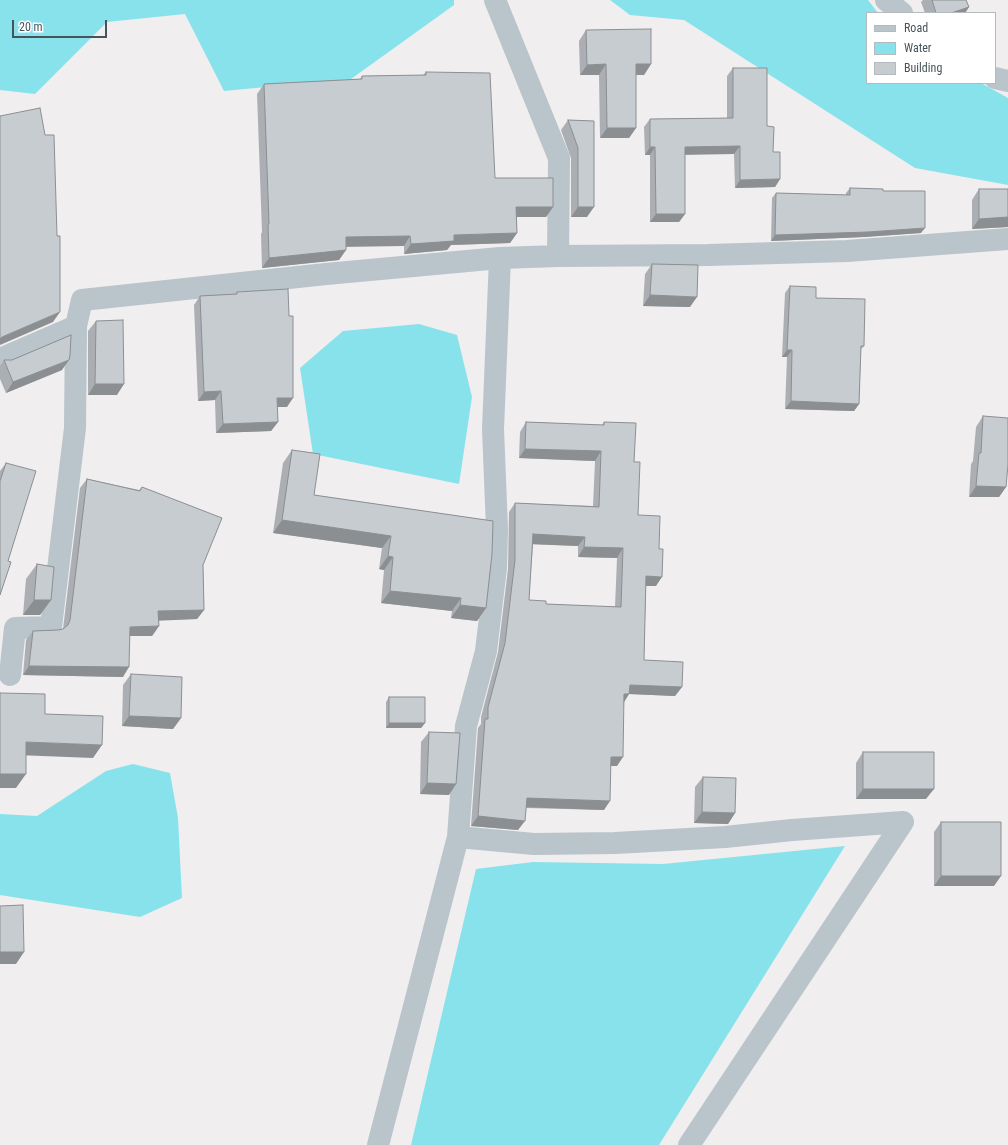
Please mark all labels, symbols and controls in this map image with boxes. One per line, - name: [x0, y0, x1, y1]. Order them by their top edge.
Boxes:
- scale bar: [14, 12, 109, 38]
- legend: [866, 12, 996, 84]
- text: 20 m: [19, 20, 43, 34]
- text: Road: [904, 21, 928, 35]
- text: Water: [904, 41, 932, 55]
- text: Building: [904, 61, 942, 75]

